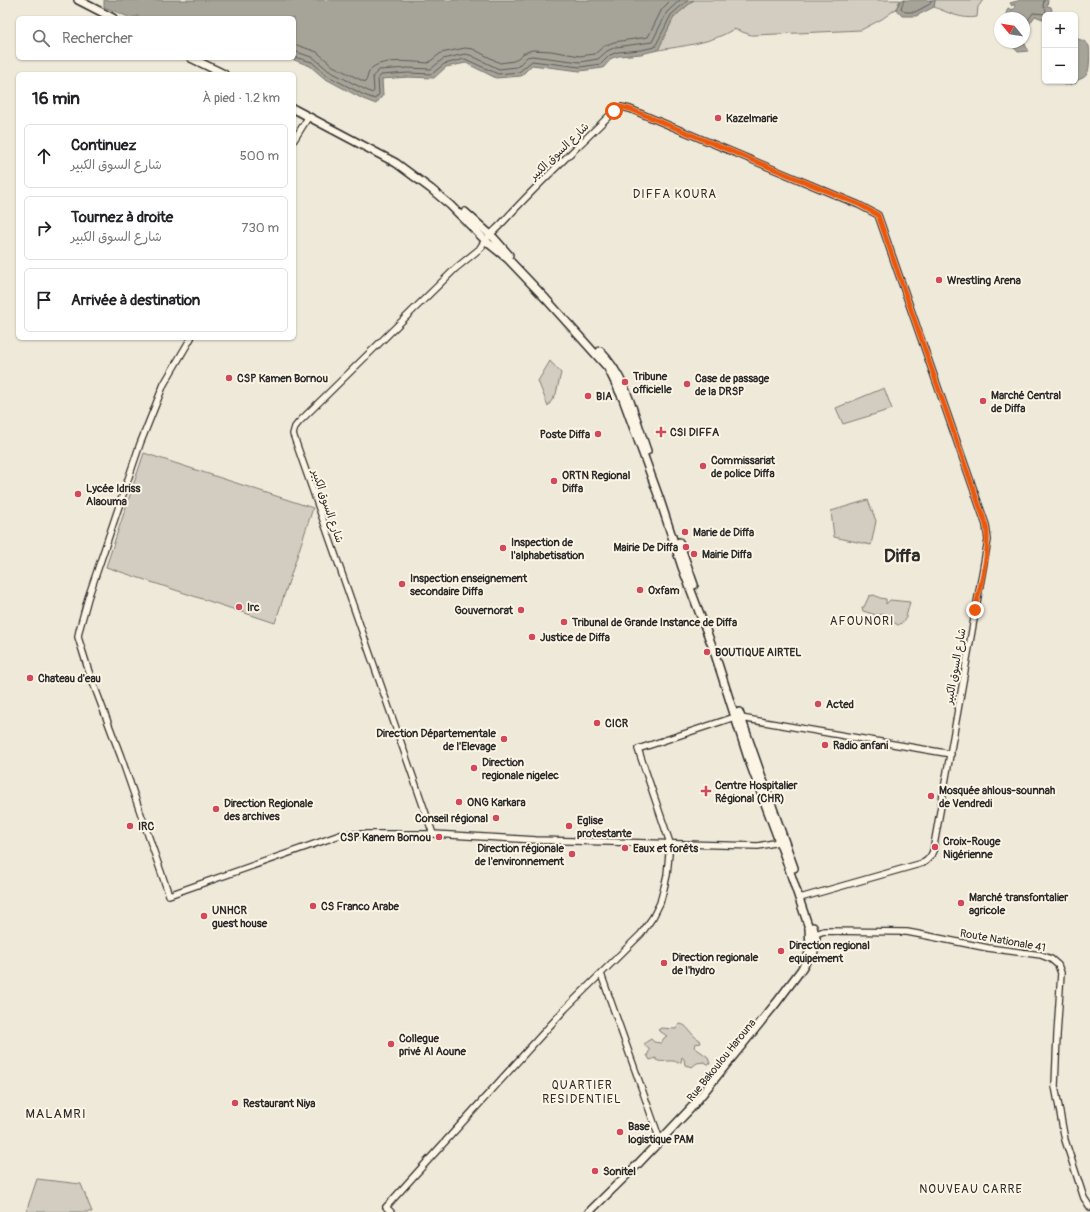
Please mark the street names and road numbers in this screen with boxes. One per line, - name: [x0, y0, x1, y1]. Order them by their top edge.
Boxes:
- street label: شارع السوق الكبير: [526, 120, 593, 185]
- street label: شارع السوق الكبير: [307, 467, 346, 545]
- street label: شارع السوق الكبير: [942, 627, 971, 706]
- street label: Route Nationale 41: [959, 927, 1047, 954]
- street label: Rue Bakoulou Harouna: [684, 1017, 759, 1104]

